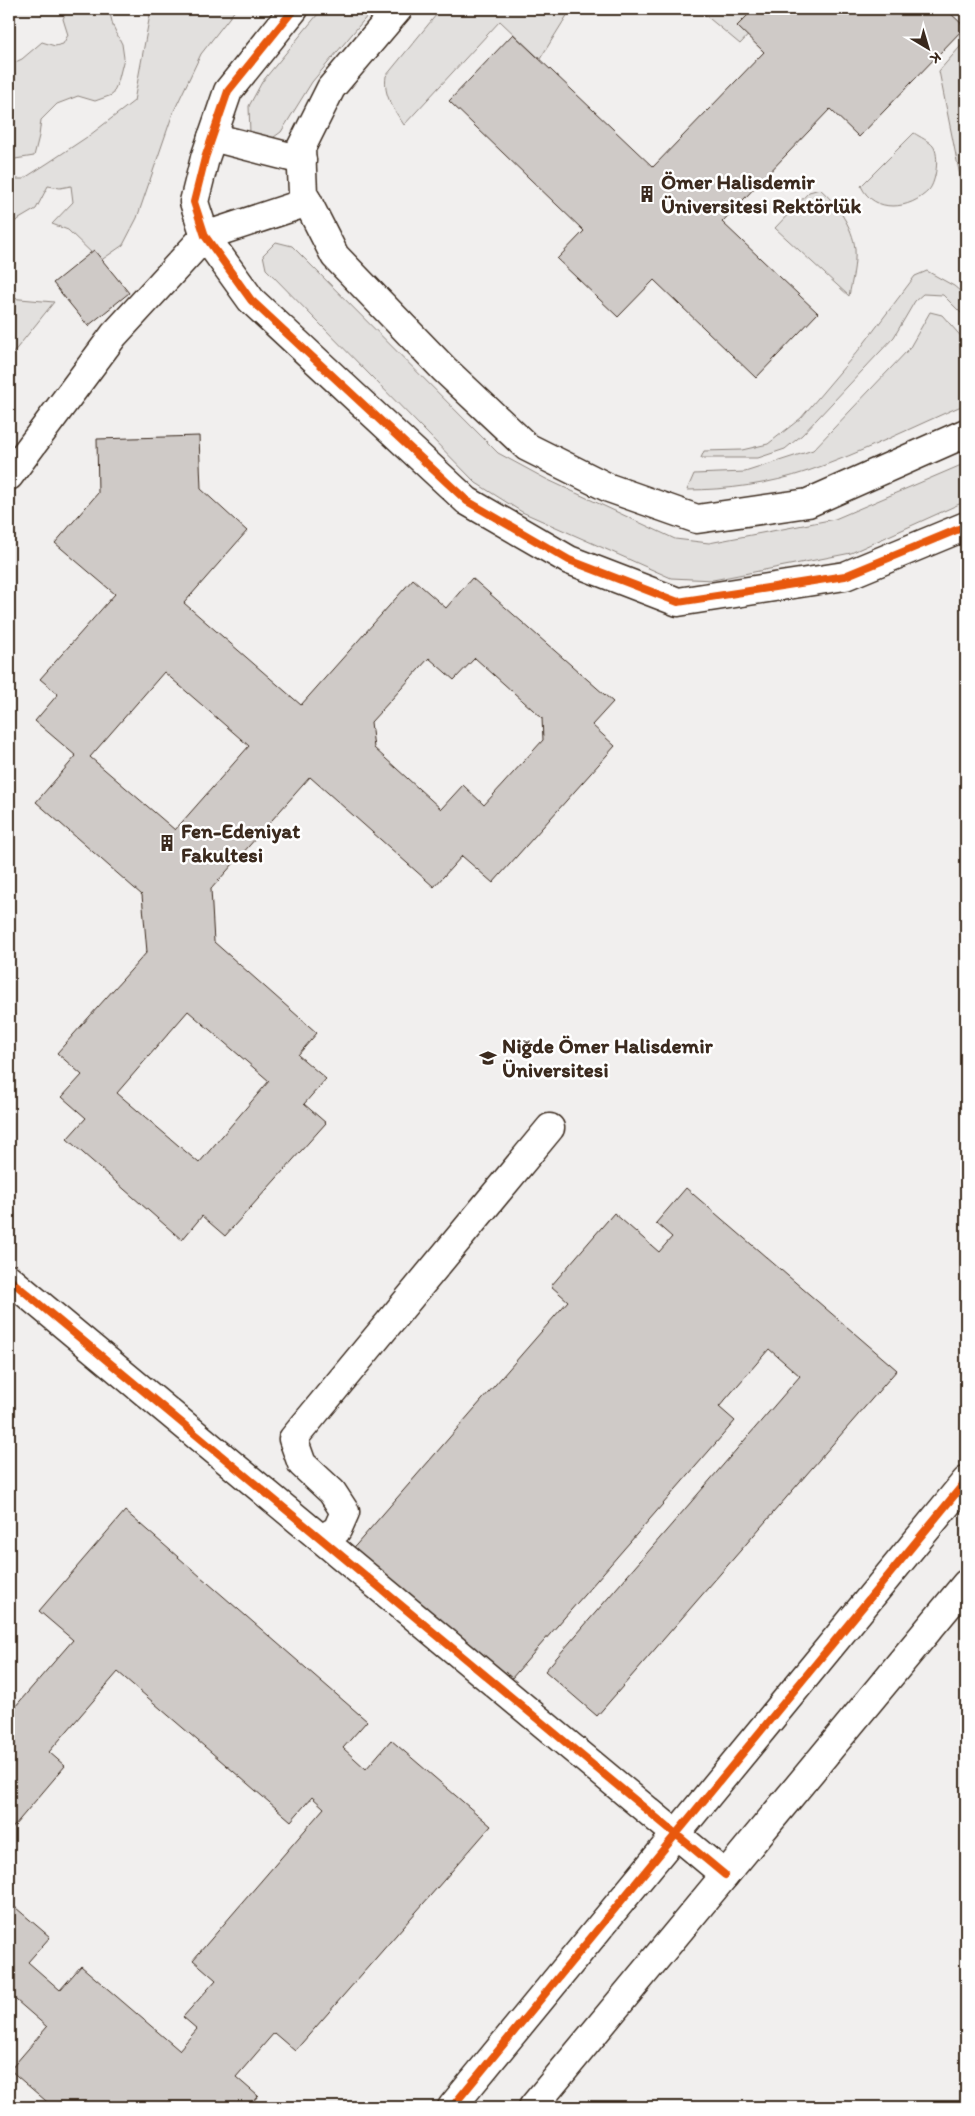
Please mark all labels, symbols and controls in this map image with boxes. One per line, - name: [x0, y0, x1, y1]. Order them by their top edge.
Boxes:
- north arrow: [902, 22, 952, 72]
- text: K: [926, 48, 944, 68]
- place label: Ömer Halisdemir Üniversitesi Rektörlük: [661, 169, 861, 218]
- building icon: Ömer Halisdemir Üniversitesi Rektörlük: [637, 184, 657, 204]
- place label: Fen-Edeniyat Fakultesi: [181, 818, 300, 867]
- building icon: Fen-Edeniyat Fakultesi: [157, 833, 177, 853]
- place label: Niğde Ömer Halisdemir Üniversitesi: [502, 1033, 714, 1082]
- school or university icon: Niğde Ömer Halisdemir Üniversitesi: [478, 1048, 498, 1068]

